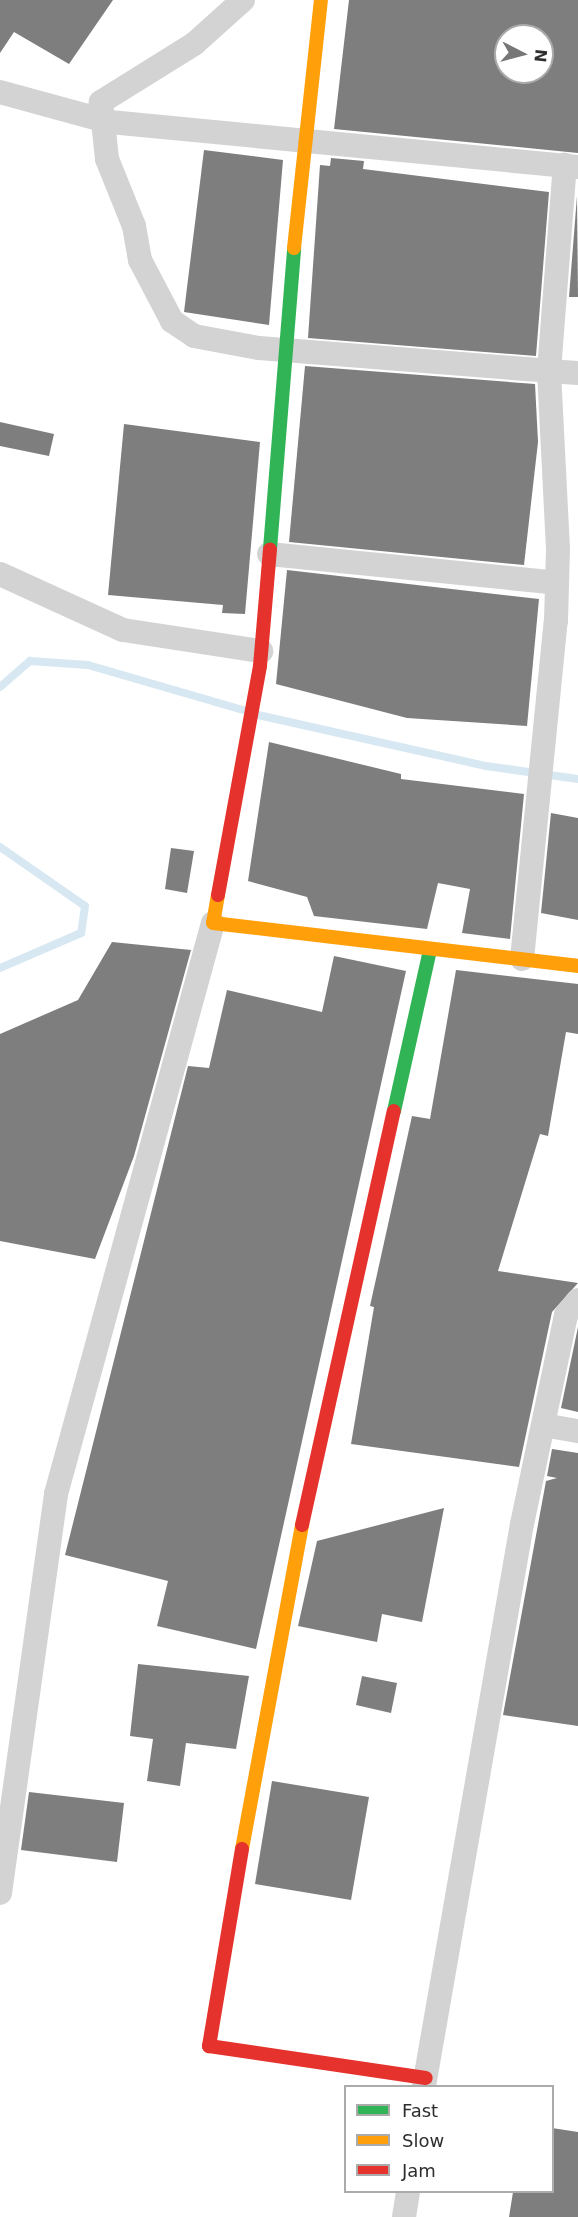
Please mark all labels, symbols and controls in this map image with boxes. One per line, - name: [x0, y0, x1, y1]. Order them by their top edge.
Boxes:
- north arrow: [494, 24, 554, 84]
- text: N: [530, 48, 551, 63]
- legend: [344, 2085, 554, 2193]
- text: Fast: [402, 2100, 438, 2121]
- text: Slow: [402, 2130, 444, 2151]
- text: Jam: [402, 2160, 436, 2181]

